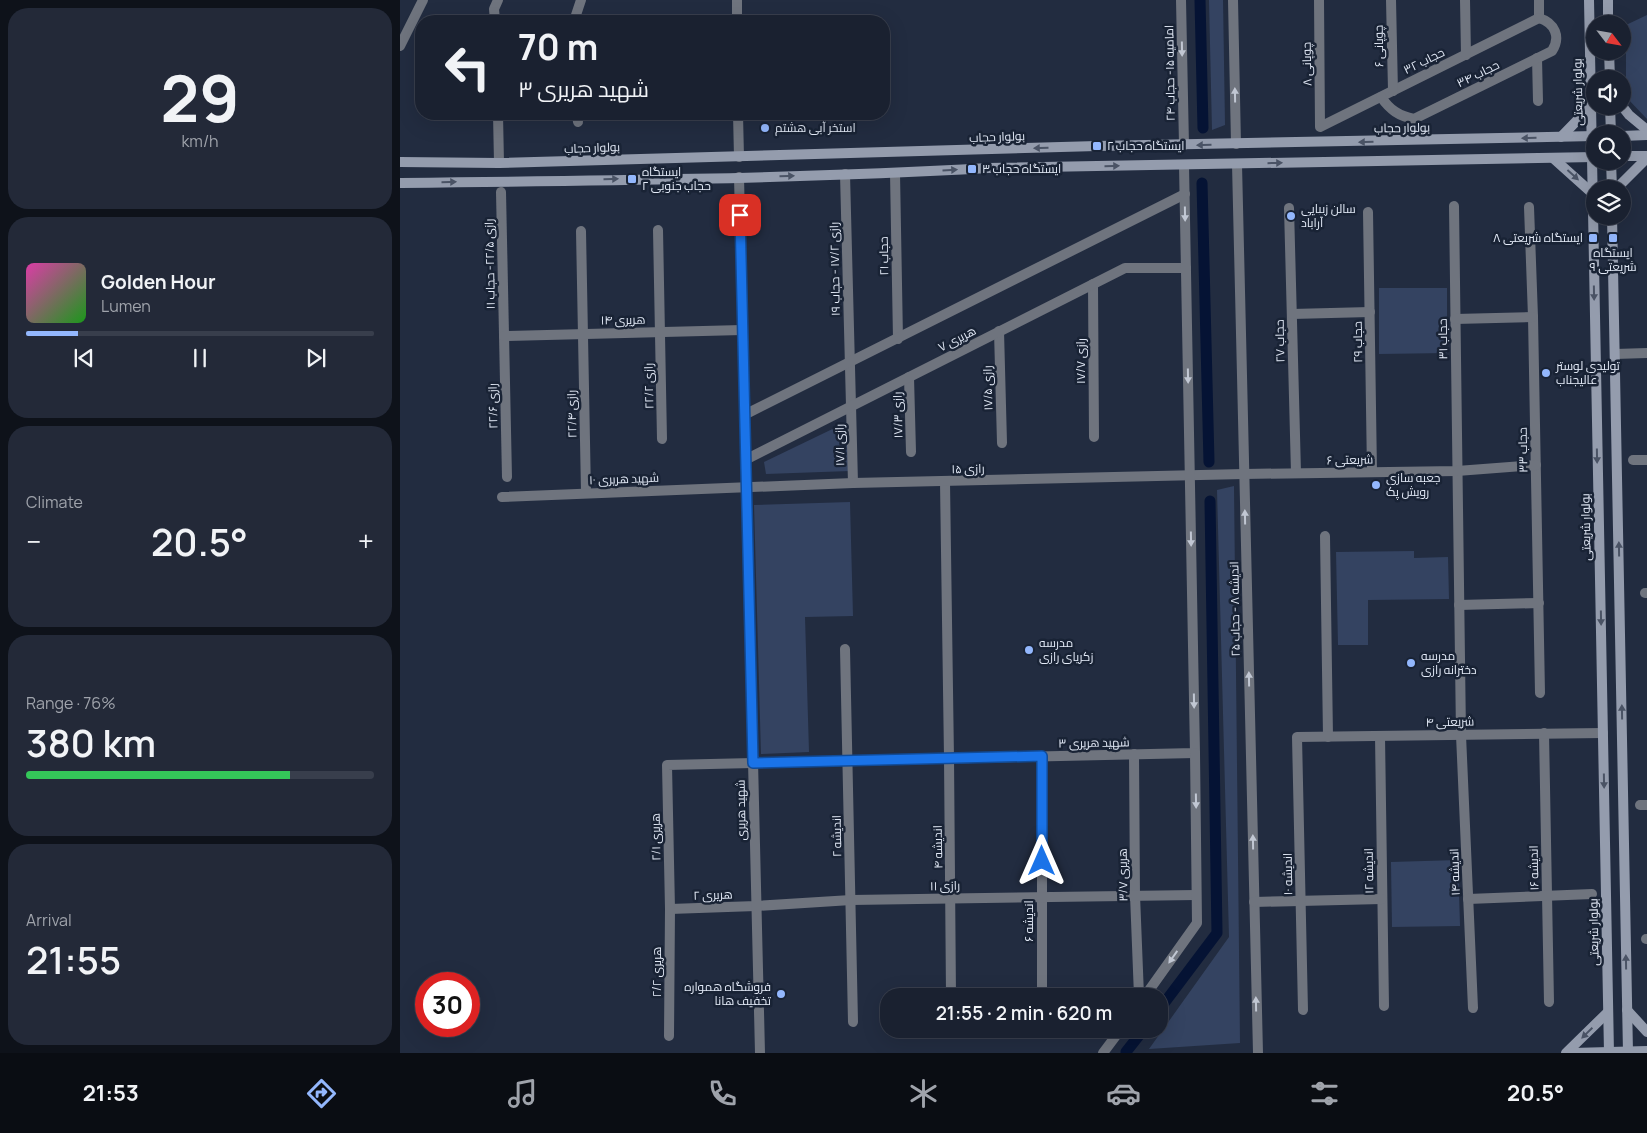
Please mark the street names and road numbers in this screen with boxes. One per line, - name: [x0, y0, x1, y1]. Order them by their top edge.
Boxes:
- street label: امامیه ۱۵- حجاب ۲۴: [1160, 25, 1179, 121]
- street label: چوپانی ۶: [1370, 25, 1388, 67]
- street label: چوپانی ۸: [1298, 42, 1316, 86]
- street label: حجاب ۳۲: [1400, 43, 1447, 78]
- street label: حجاب ۳۴: [1454, 56, 1502, 91]
- street label: بولوار شریعتی: [1568, 58, 1587, 126]
- street label: بولوار حجاب: [1374, 119, 1430, 136]
- street label: بولوار حجاب: [969, 127, 1025, 146]
- street label: بولوار حجاب: [564, 138, 620, 157]
- street label: رازی ۲۲/۵- حجاب ۱۱: [480, 218, 499, 310]
- street label: رازی ۱۷/۲ - حجاب ۱۹: [825, 222, 844, 316]
- street label: حجاب ۲۱: [875, 236, 892, 276]
- street label: هریری ۱۴: [600, 311, 646, 328]
- street label: حجاب ۳۱: [1434, 318, 1451, 360]
- street label: حجاب ۲۷: [1271, 319, 1288, 363]
- street label: حجاب ۲۹: [1349, 321, 1366, 363]
- street label: هریری ۷: [935, 322, 979, 355]
- street label: رازی ۱۷/۷: [1072, 338, 1089, 384]
- street label: رازی ۲۲/۲: [640, 363, 657, 409]
- street label: رازی ۱۷/۵: [979, 365, 996, 411]
- street label: رازی ۲۲/۶: [484, 383, 501, 429]
- street label: رازی ۲۲/۴: [563, 390, 580, 438]
- street label: رازی ۱۷/۳: [889, 392, 906, 438]
- street label: رازی ۱۷/۱: [831, 424, 848, 466]
- street label: حجاب ۳۳: [1514, 427, 1531, 473]
- street label: شریعتی ۶: [1327, 451, 1373, 468]
- street label: رازی ۱۵: [951, 460, 985, 477]
- street label: شهید هریری ۱۰: [589, 469, 659, 488]
- street label: بولوار شریعتی: [1576, 493, 1595, 561]
- street label: اندیشه ۸ - حجاب ۲۵: [1225, 561, 1244, 657]
- street label: شریعتی ۴: [1426, 713, 1474, 730]
- street label: شهید هریری ۳: [1058, 733, 1130, 752]
- street label: شهید هریری: [731, 779, 750, 841]
- street label: هریری ۲/۱: [647, 813, 664, 861]
- street label: اندیشه ۲: [828, 815, 845, 857]
- street label: اندیشه ۴: [929, 825, 946, 869]
- street label: اندیشه ۱۶: [1525, 845, 1542, 891]
- street label: هریری ۳/۷: [1114, 848, 1131, 902]
- street label: اندیشه ۱۲: [1360, 848, 1377, 894]
- street label: اندیشه ۱۴: [1445, 848, 1464, 896]
- street label: اندیشه ۱۰: [1279, 853, 1296, 895]
- street label: رازی ۱۱: [930, 877, 960, 894]
- street label: هریری ۲: [693, 885, 733, 904]
- street label: بولوار شریعتی: [1584, 898, 1603, 966]
- street label: اندیشه ۶: [1020, 900, 1037, 942]
- street label: هریری ۲/۲: [648, 947, 665, 997]

